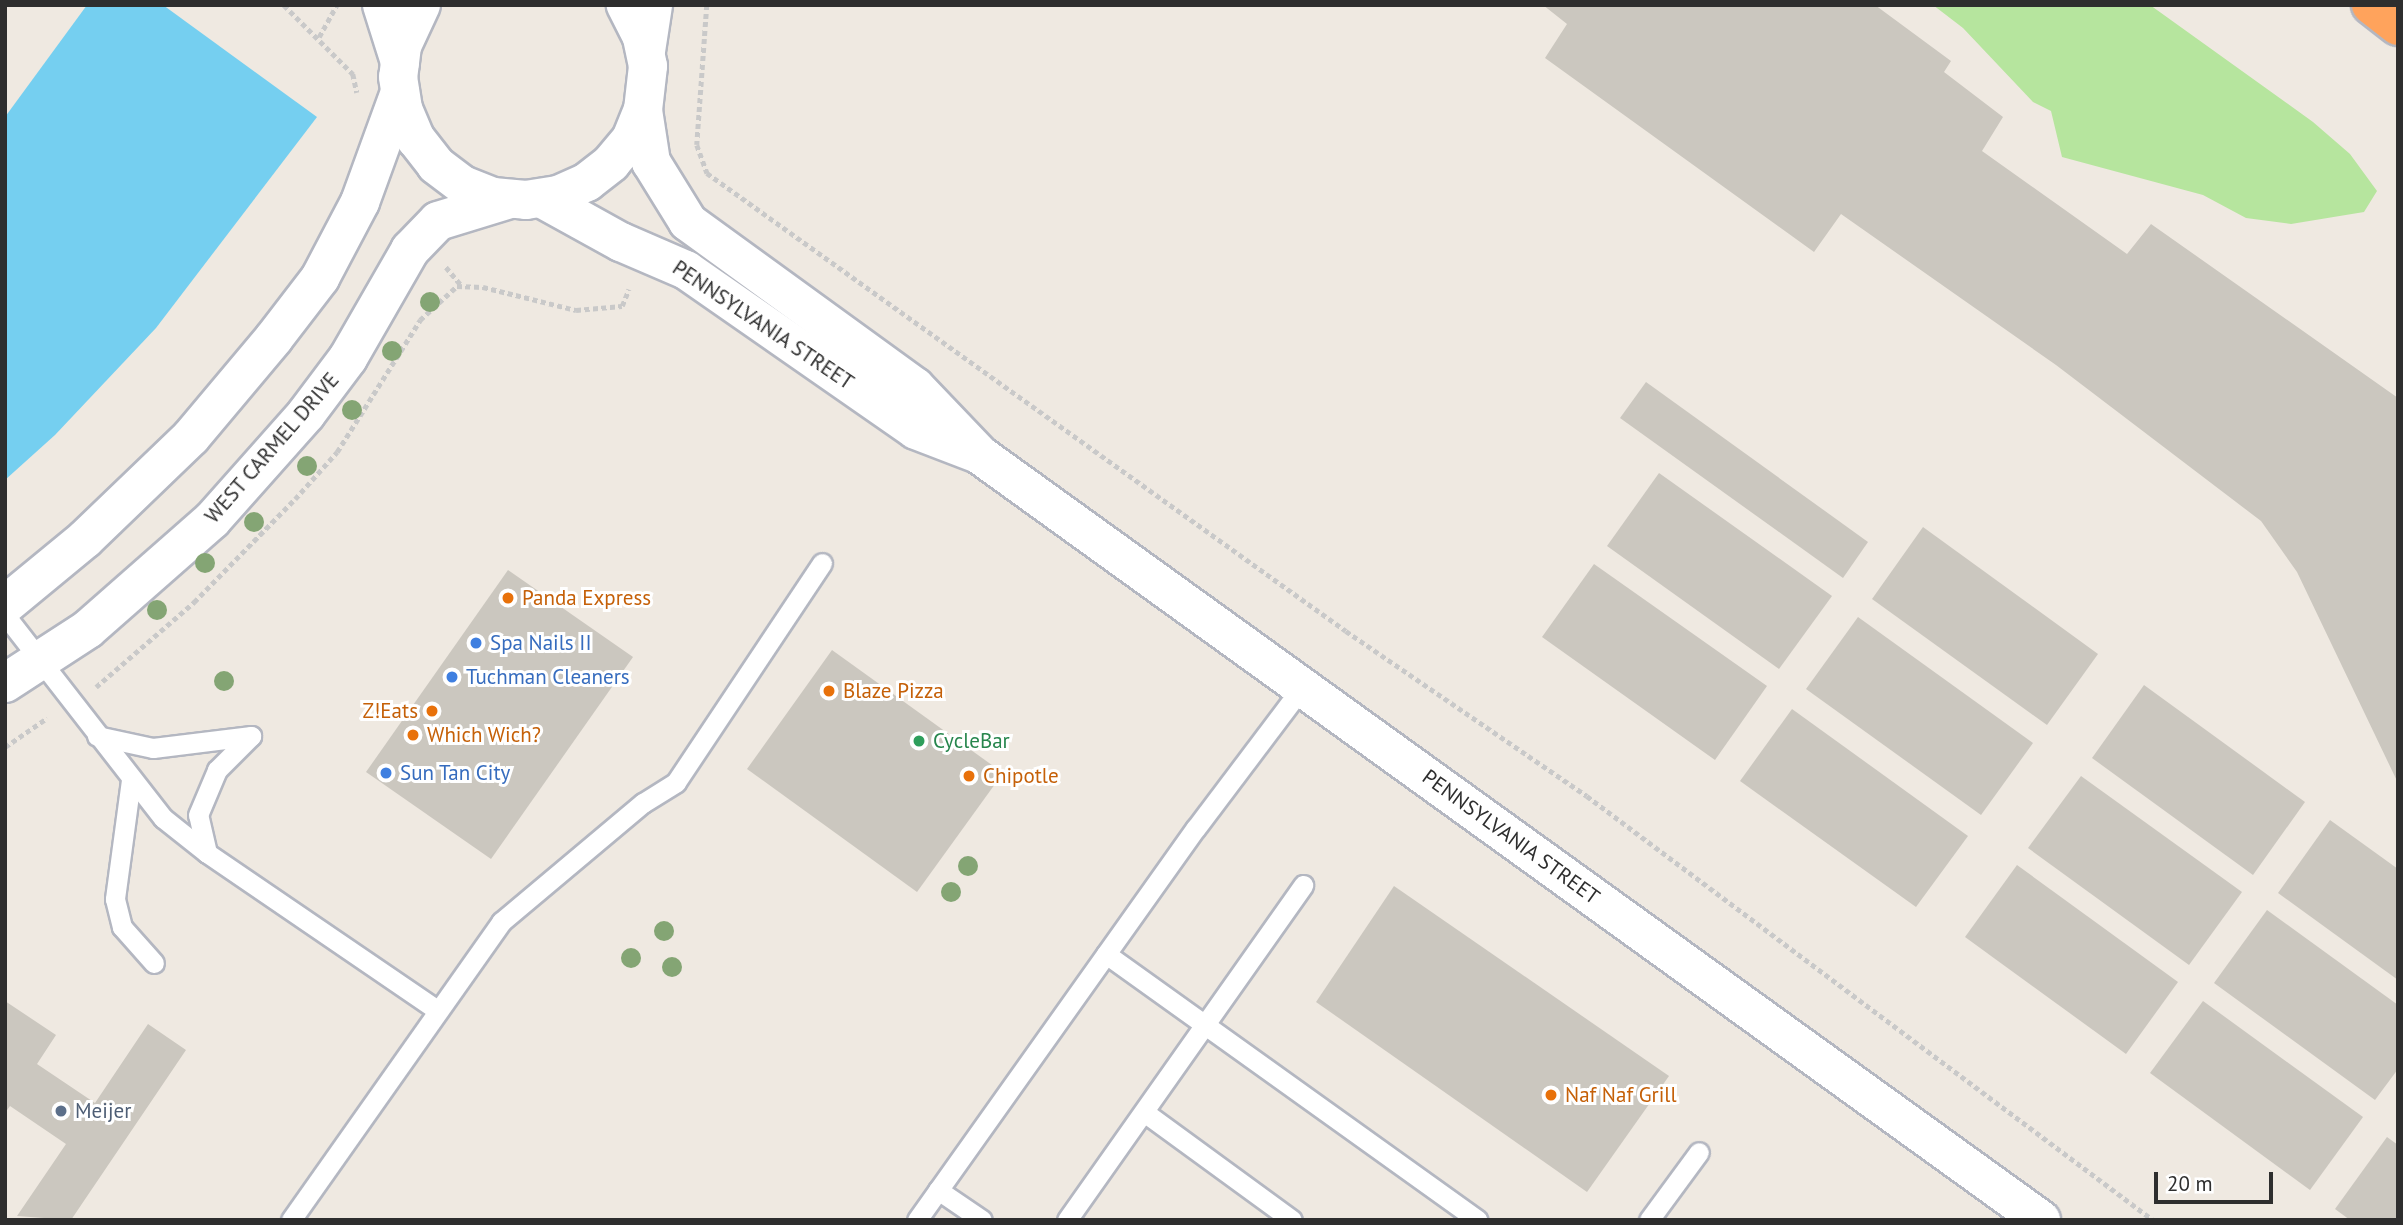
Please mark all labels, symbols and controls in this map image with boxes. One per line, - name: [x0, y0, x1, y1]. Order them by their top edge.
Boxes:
- street label: PENNSYLVANIA STREET: [667, 255, 859, 395]
- street label: WEST CARMEL DRIVE: [199, 367, 345, 529]
- place label: Panda Express: [522, 585, 651, 611]
- marker: Panda Express: [500, 590, 516, 606]
- place label: Spa Nails II: [490, 630, 592, 656]
- marker: Spa Nails II: [468, 635, 484, 651]
- place label: Tuchman Cleaners: [466, 664, 630, 690]
- marker: Tuchman Cleaners: [444, 669, 460, 685]
- place label: Blaze Pizza: [843, 678, 944, 704]
- marker: Blaze Pizza: [821, 683, 837, 699]
- place label: Z!Eats: [363, 698, 418, 724]
- marker: Z!Eats: [424, 703, 440, 719]
- place label: Which Wich?: [427, 722, 541, 748]
- marker: Which Wich?: [405, 727, 421, 743]
- place label: CycleBar: [933, 728, 1010, 754]
- marker: CycleBar: [911, 733, 927, 749]
- place label: Sun Tan City: [400, 760, 511, 786]
- place label: Chipotle: [983, 763, 1059, 789]
- street label: PENNSYLVANIA STREET: [1417, 764, 1605, 910]
- marker: Sun Tan City: [378, 765, 394, 781]
- marker: Chipotle: [961, 768, 977, 784]
- place label: Naf Naf Grill: [1565, 1082, 1677, 1108]
- marker: Naf Naf Grill: [1543, 1087, 1559, 1103]
- place label: Meijer: [75, 1098, 131, 1124]
- marker: Meijer: [53, 1103, 69, 1119]
- scale bar: [2158, 1158, 2277, 1202]
- text: 20 m: [2167, 1170, 2213, 1197]

